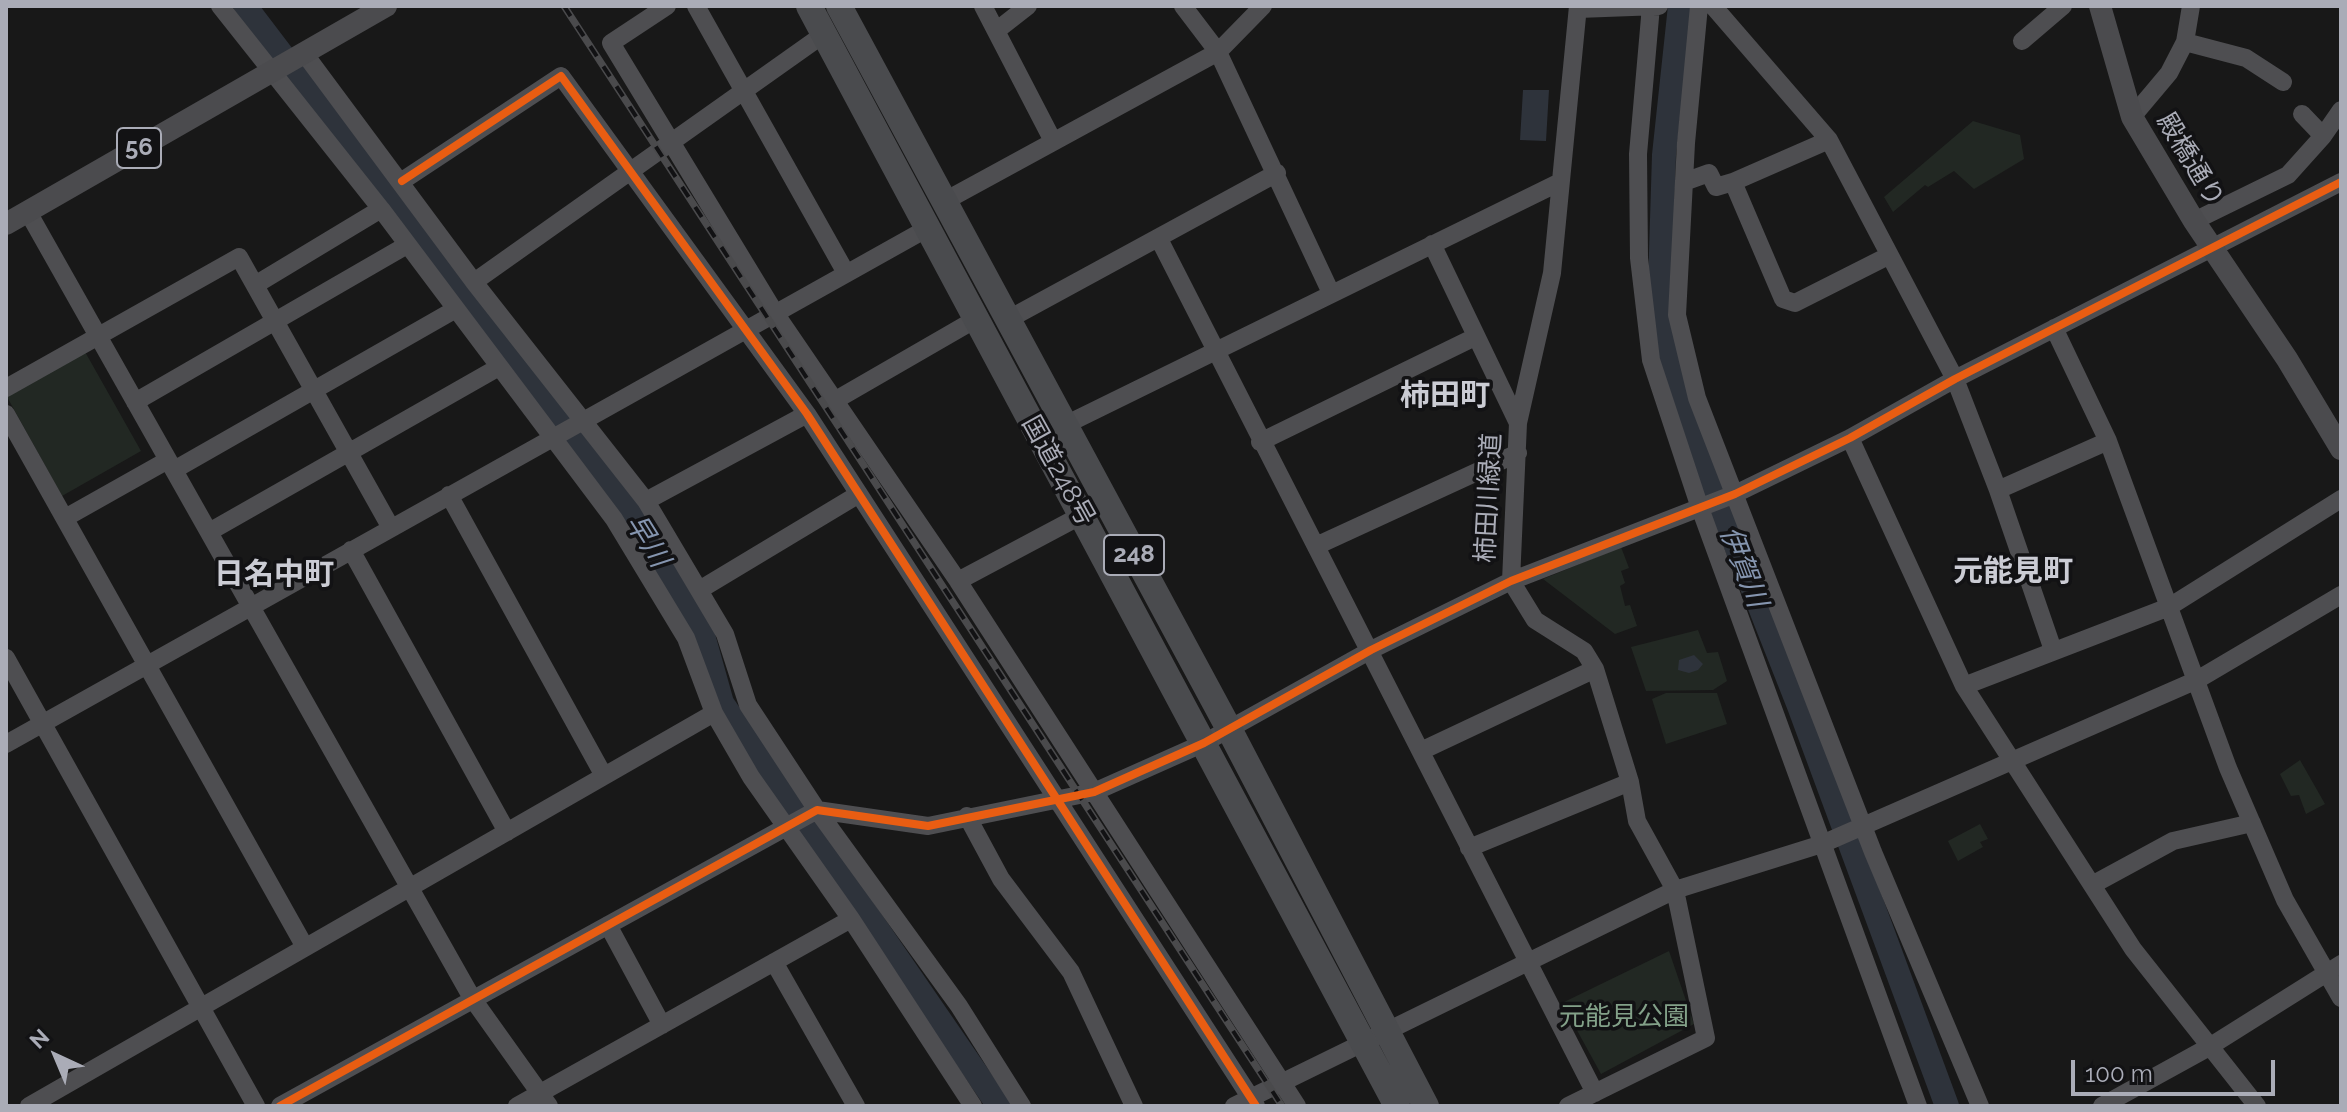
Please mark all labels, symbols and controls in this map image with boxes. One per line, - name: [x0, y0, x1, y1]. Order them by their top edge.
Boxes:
- street label: 殿橋通り: [2150, 107, 2230, 213]
- road number: 56: [117, 128, 161, 168]
- district label: 柿田町: [1400, 378, 1490, 414]
- street label: 国道248号: [1015, 410, 1101, 532]
- street label: 柿田川緑道: [1470, 432, 1508, 564]
- water label: 早川: [618, 508, 676, 574]
- water label: 伊賀川: [1712, 522, 1774, 612]
- road number: 248: [1104, 535, 1164, 575]
- district label: 元能見町: [1953, 554, 2073, 590]
- district label: 日名中町: [214, 557, 334, 593]
- park label: 元能見公園: [1559, 1001, 1689, 1033]
- north arrow: [16, 1016, 96, 1096]
- text: N: [24, 1024, 54, 1054]
- scale bar: [2075, 1044, 2279, 1094]
- text: 100 m: [2085, 1059, 2153, 1088]

